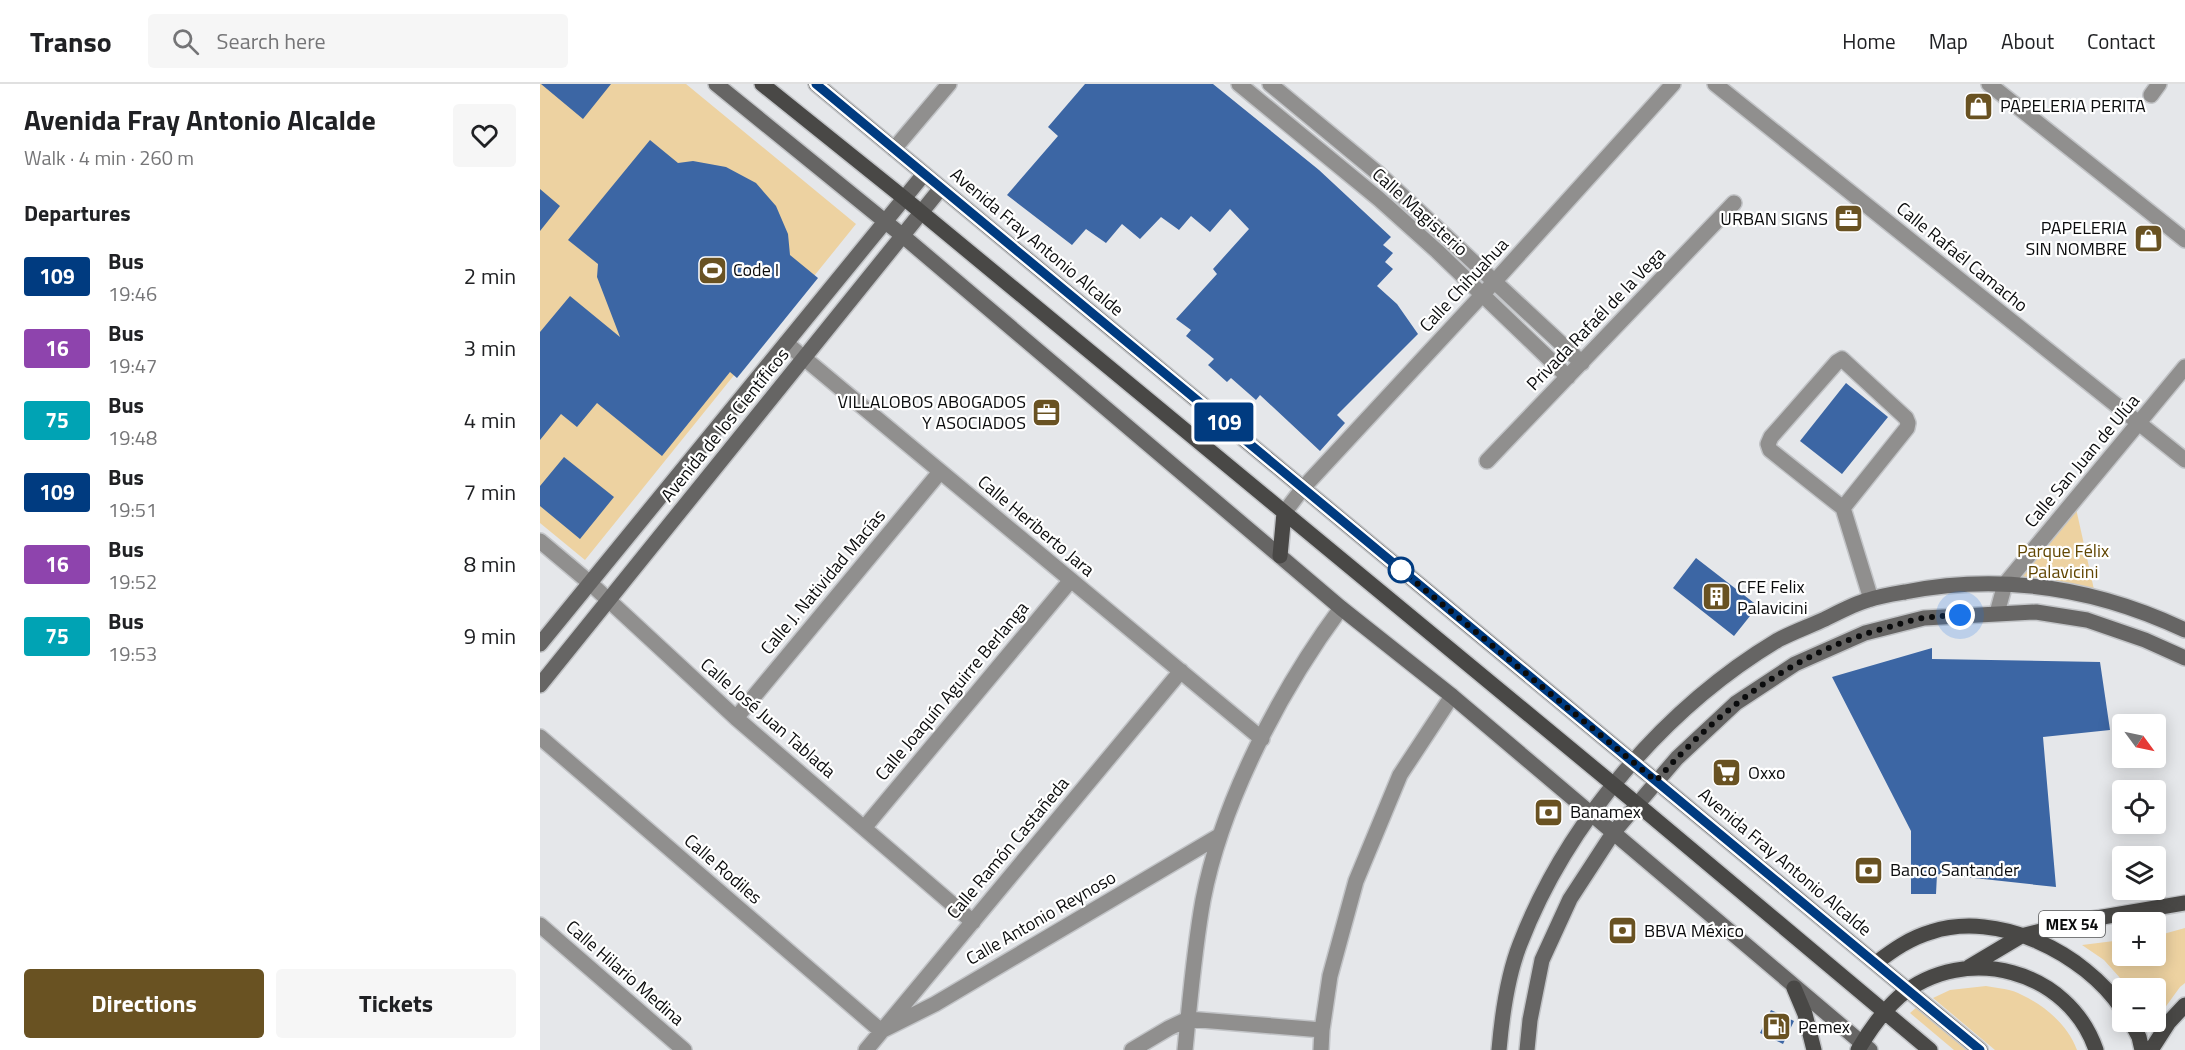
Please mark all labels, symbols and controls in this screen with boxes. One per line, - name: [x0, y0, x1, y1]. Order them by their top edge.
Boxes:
- search box: [148, 14, 568, 68]
- text: Transo: [30, 20, 112, 63]
- text: Search here: [217, 24, 326, 58]
- icon: search: [169, 25, 202, 58]
- text: Home: [1842, 25, 1896, 57]
- text: Map: [1929, 25, 1968, 57]
- text: About: [2001, 25, 2054, 57]
- text: Contact: [2087, 25, 2155, 57]
- shop icon: PAPELERIA PERITA: [1963, 90, 1995, 122]
- place label: PAPELERIA PERITA: [2000, 92, 2146, 119]
- text: Avenida Fray Antonio Alcalde: [24, 98, 376, 141]
- button: heart: [453, 104, 516, 167]
- text: Walk · 4 min · 260 m: [24, 142, 194, 173]
- street label: Avenida Fray Antonio Alcalde: [945, 161, 1130, 322]
- street label: Calle Magisterio: [1366, 161, 1474, 262]
- street label: Calle Rafaél Camacho: [1891, 195, 2034, 318]
- text: Departures: [24, 196, 131, 230]
- office icon: URBAN SIGNS: [1833, 203, 1865, 235]
- place label: URBAN SIGNS: [1720, 205, 1828, 232]
- place label: PAPELERIA SIN NOMBRE: [2025, 214, 2127, 262]
- shop icon: PAPELERIA SIN NOMBRE: [2132, 222, 2164, 254]
- street label: Calle Chihuahua: [1413, 232, 1514, 338]
- street label: Privada Rafaél de la Vega: [1520, 241, 1671, 396]
- text: Bus: [108, 244, 144, 278]
- sports icon: Code I: [696, 254, 728, 286]
- place label: Code I: [733, 256, 779, 283]
- text: 2 min: [464, 259, 516, 293]
- text: 109: [39, 260, 75, 292]
- text: 19:46: [108, 278, 157, 309]
- text: Bus: [108, 316, 144, 350]
- text: 3 min: [464, 331, 516, 365]
- text: 16: [45, 332, 69, 364]
- street label: Avenida de los Científicos: [654, 342, 795, 507]
- text: 19:47: [108, 350, 157, 381]
- text: Bus: [108, 388, 144, 422]
- place label: VILLALOBOS ABOGADOS Y ASOCIADOS: [838, 388, 1026, 436]
- street label: Calle San Juan de Ulúa: [2018, 388, 2146, 533]
- office icon: VILLALOBOS ABOGADOS Y ASOCIADOS: [1031, 396, 1063, 428]
- line badge: 109: [1190, 402, 1258, 442]
- text: 4 min: [464, 403, 516, 437]
- text: 75: [45, 404, 69, 436]
- text: 109: [1206, 406, 1242, 438]
- text: 19:48: [108, 422, 157, 453]
- text: Bus: [108, 460, 144, 494]
- street label: Calle Heriberto Jara: [972, 469, 1101, 583]
- text: 7 min: [464, 475, 516, 509]
- text: 109: [39, 476, 75, 508]
- text: 19:51: [108, 494, 157, 525]
- street label: Calle J. Natividad Macías: [754, 503, 892, 660]
- text: Bus: [108, 532, 144, 566]
- park label: Parque Félix Palavicini: [2017, 537, 2109, 585]
- text: 8 min: [464, 547, 516, 581]
- text: 16: [45, 548, 69, 580]
- unlabelled marker: [1388, 557, 1414, 583]
- text: 19:52: [108, 566, 157, 597]
- place label: CFE Felix Palavicini: [1737, 573, 1808, 621]
- building icon: CFE Felix Palavicini: [1700, 581, 1732, 613]
- street label: Calle Joaquín Aguirre Berlanga: [868, 595, 1035, 786]
- your location: [1945, 600, 1975, 630]
- text: Bus: [108, 604, 144, 638]
- text: 9 min: [464, 619, 516, 653]
- text: 75: [45, 620, 69, 652]
- text: 19:53: [108, 638, 157, 669]
- street label: Calle José Juan Tablada: [695, 651, 842, 784]
- north arrow: [2112, 714, 2166, 768]
- map controls: [2112, 714, 2166, 1032]
- supermarket icon: Oxxo: [1711, 757, 1743, 789]
- place label: Oxxo: [1748, 759, 1785, 786]
- street label: Calle Ramón Castañeda: [940, 771, 1075, 925]
- button: locate: [2112, 780, 2166, 834]
- street label: Avenida Fray Antonio Alcalde: [1693, 781, 1878, 942]
- bank icon: Banamex: [1533, 796, 1565, 828]
- place label: Banamex: [1570, 798, 1641, 825]
- street label: Calle Rodiles: [678, 827, 768, 910]
- button: layers: [2112, 846, 2166, 900]
- bank icon: Banco Santander: [1853, 854, 1885, 886]
- place label: Banco Santander: [1890, 856, 2019, 883]
- street label: Calle Antonio Reynoso: [961, 864, 1121, 972]
- road number: MEX 54: [2039, 911, 2105, 937]
- button: +: [2112, 912, 2166, 966]
- street label: Calle Hilario Medina: [560, 913, 691, 1032]
- bank icon: BBVA México: [1607, 915, 1639, 947]
- place label: BBVA México: [1644, 917, 1744, 944]
- button: Directions: [24, 969, 264, 1038]
- button: Tickets: [276, 969, 516, 1038]
- button: −: [2112, 978, 2166, 1032]
- fuel station icon: Pemex: [1761, 1011, 1793, 1043]
- place label: Pemex: [1798, 1013, 1850, 1040]

